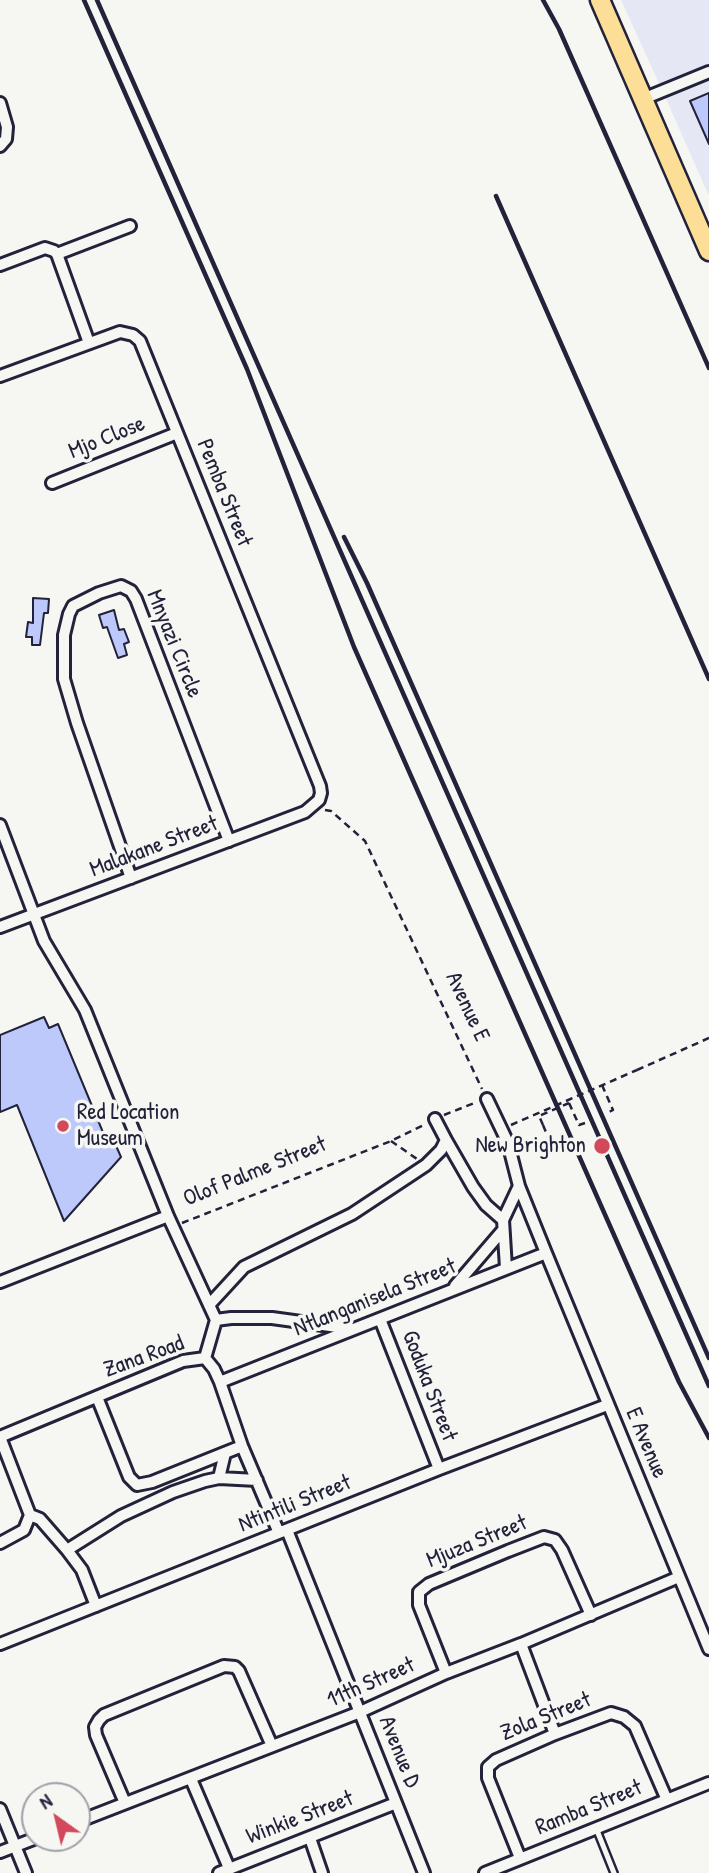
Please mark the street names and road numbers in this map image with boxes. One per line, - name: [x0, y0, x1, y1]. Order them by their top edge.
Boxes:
- street label: Mjo Close: [65, 410, 149, 466]
- street label: Pemba Street: [190, 435, 258, 551]
- street label: Mnyazi Circle: [140, 586, 208, 702]
- street label: Malakane Street: [86, 810, 222, 884]
- street label: Avenue E: [439, 968, 495, 1046]
- street label: Olof Palme Street: [180, 1131, 330, 1213]
- street label: Ntlanganisela Street: [290, 1253, 460, 1343]
- street label: Goduka Street: [395, 1327, 463, 1445]
- street label: Zana Road: [100, 1330, 188, 1384]
- street label: E Avenue: [619, 1404, 673, 1482]
- street label: Ntintili Street: [235, 1469, 355, 1539]
- street label: Mjuza Street: [423, 1509, 531, 1575]
- street label: 11th Street: [323, 1651, 419, 1715]
- street label: Zola Street: [497, 1686, 595, 1748]
- street label: Avenue D: [372, 1712, 426, 1792]
- street label: Ramba Street: [532, 1774, 646, 1842]
- street label: Winkie Street: [243, 1785, 357, 1851]

